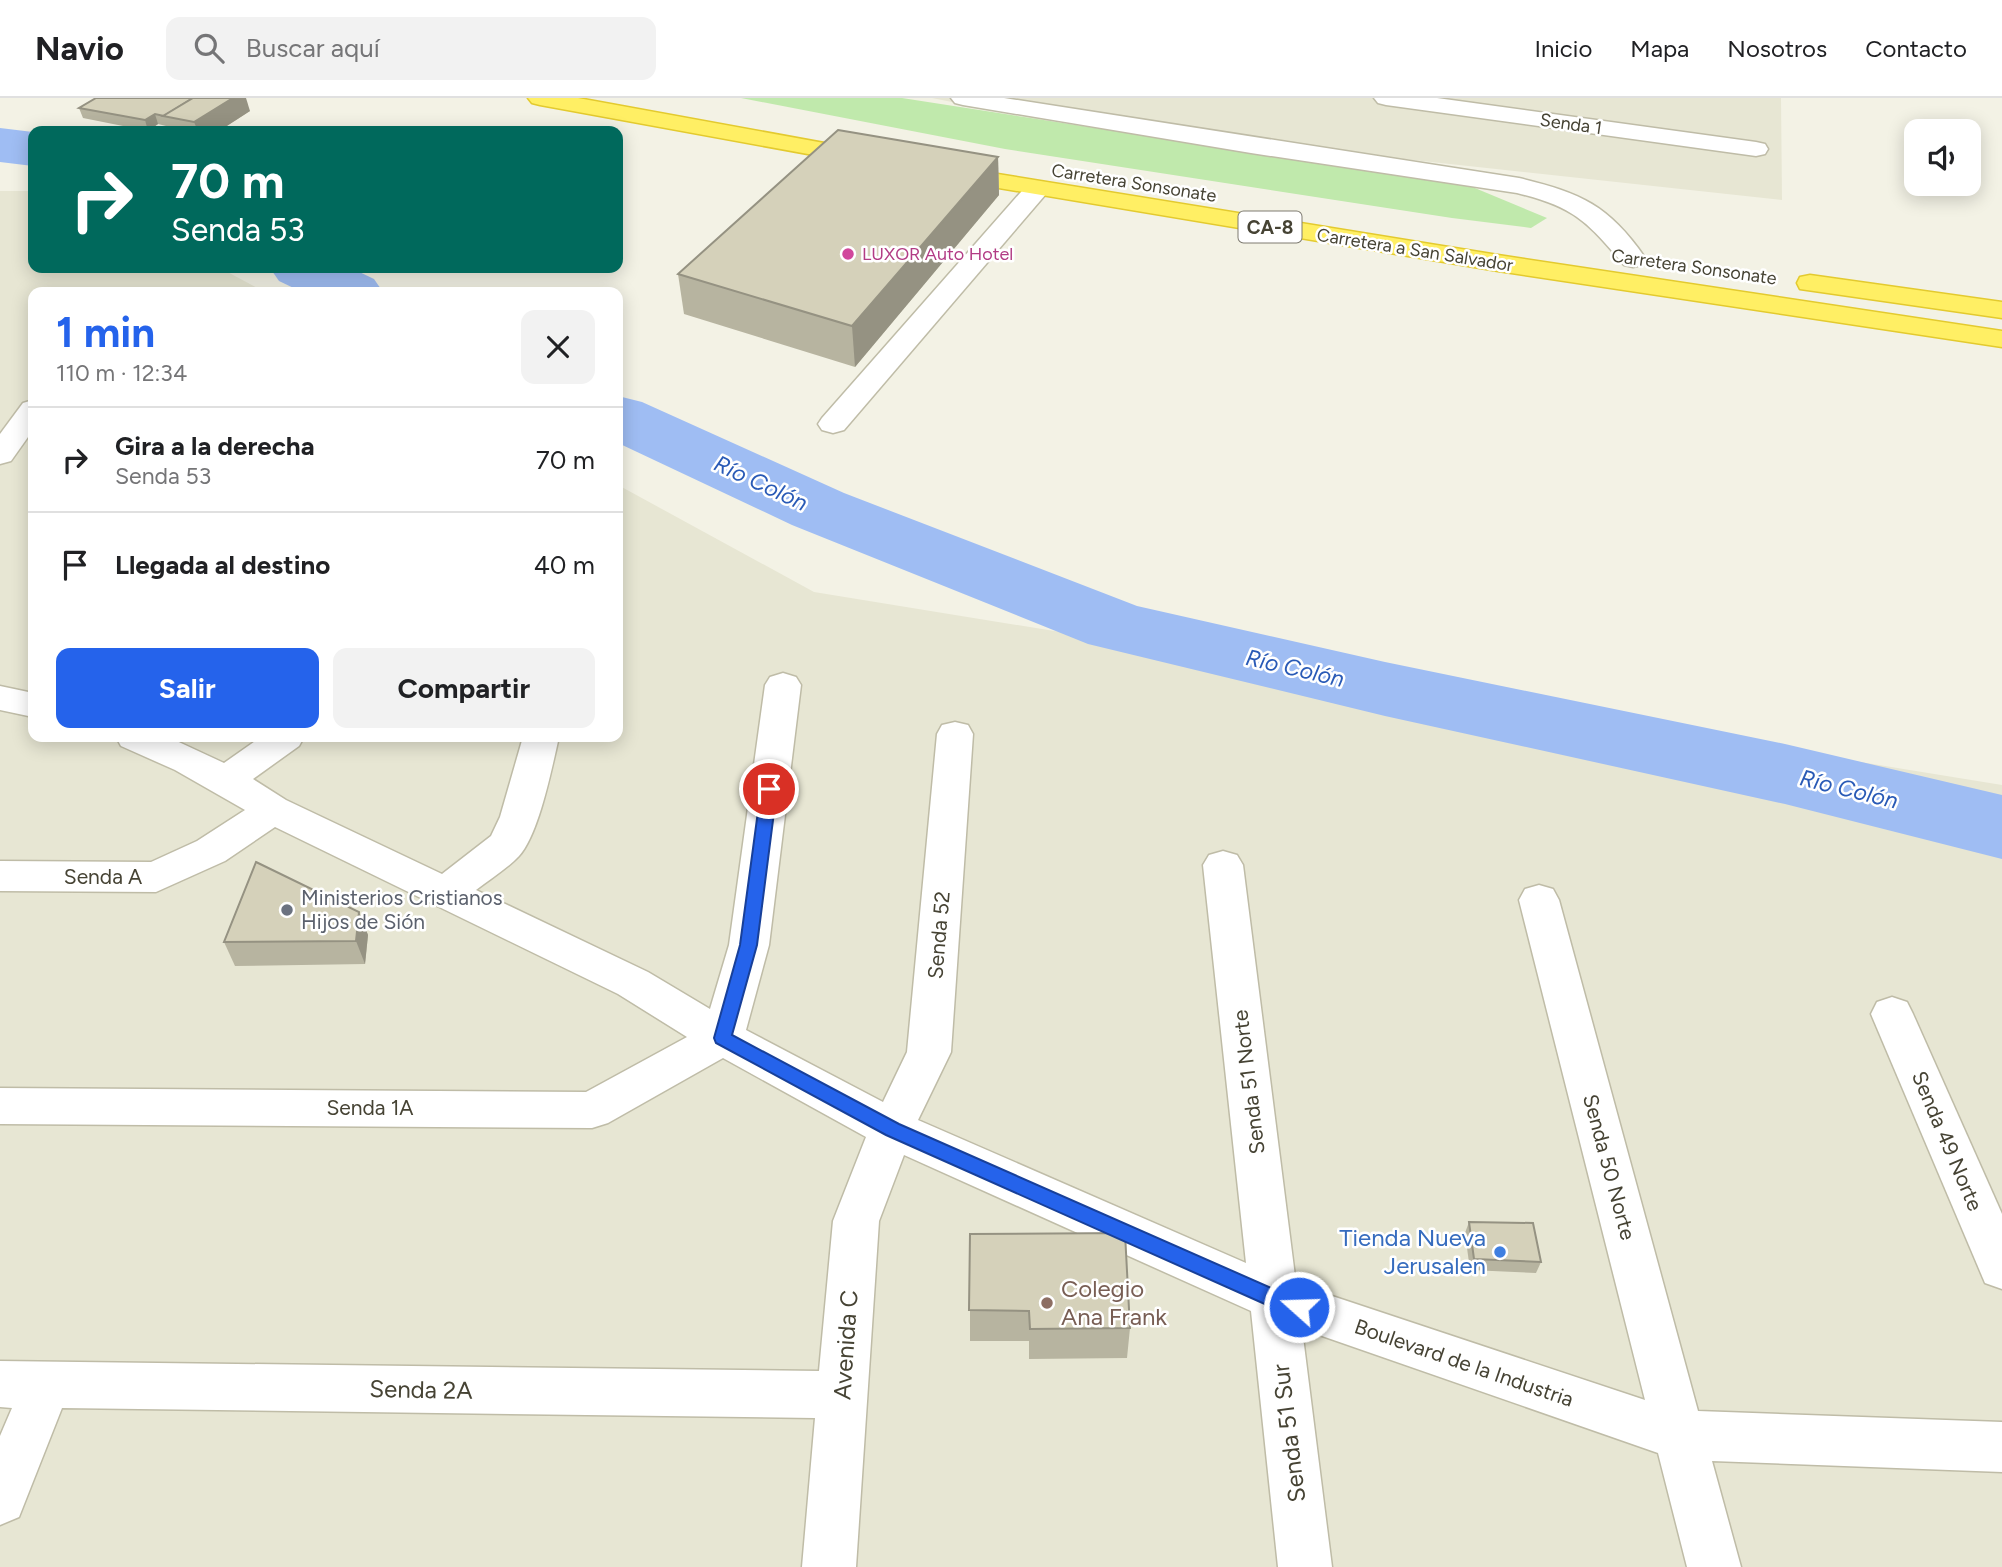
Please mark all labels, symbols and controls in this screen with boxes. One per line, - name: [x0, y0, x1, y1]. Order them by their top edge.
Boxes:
- search box: [166, 17, 656, 80]
- text: Navio: [35, 29, 124, 68]
- icon: search: [190, 29, 228, 67]
- text: Buscar aquí: [246, 32, 380, 64]
- text: Inicio: [1534, 34, 1592, 63]
- text: Mapa: [1630, 34, 1689, 63]
- text: Nosotros: [1727, 34, 1827, 63]
- text: Contacto: [1865, 34, 1967, 63]
- street label: Senda 1: [1539, 109, 1603, 139]
- map controls: [1904, 119, 1981, 196]
- button: sound: [1904, 119, 1981, 196]
- text: 70 m: [171, 151, 284, 210]
- icon: right: [56, 154, 147, 245]
- street label: Carretera Sonsonate: [1050, 159, 1218, 207]
- text: Senda 53: [171, 211, 305, 249]
- road number: CA-8: [1238, 211, 1302, 242]
- street label: Carretera a San Salvador: [1315, 224, 1515, 276]
- place label: LUXOR Auto Hotel: [862, 243, 1013, 265]
- street label: Carretera Sonsonate: [1610, 245, 1778, 290]
- marker: LUXOR Auto Hotel: [840, 246, 856, 262]
- text: 1 min: [56, 307, 155, 358]
- button: close: [521, 310, 595, 384]
- text: 110 m · 12:34: [56, 359, 187, 387]
- text: Gira a la derecha: [115, 430, 315, 462]
- icon: right: [56, 441, 94, 479]
- text: 70 m: [536, 444, 595, 476]
- water label: Río Colón: [710, 449, 812, 517]
- text: Senda 53: [115, 462, 211, 490]
- icon: arrive: [56, 546, 94, 584]
- text: Llegada al destino: [115, 549, 330, 581]
- text: 40 m: [534, 549, 595, 581]
- water label: Río Colón: [1243, 643, 1347, 693]
- button: Salir: [56, 648, 319, 728]
- button: Compartir: [333, 648, 595, 728]
- pin: [739, 759, 799, 819]
- water label: Río Colón: [1797, 763, 1901, 815]
- icon: arrive: [750, 770, 788, 808]
- street label: Senda A: [64, 864, 142, 889]
- place label: Ministerios Cristianos Hijos de Sión: [301, 885, 503, 934]
- street label: Senda 52: [922, 890, 955, 980]
- marker: Ministerios Cristianos Hijos de Sión: [279, 902, 295, 918]
- street label: Senda 51 Norte: [1227, 1009, 1270, 1156]
- street label: Senda 49 Norte: [1907, 1067, 1988, 1214]
- street label: Senda 50 Norte: [1578, 1091, 1641, 1242]
- street label: Senda 1A: [326, 1095, 414, 1120]
- place label: Tienda Nueva Jerusalen: [1339, 1223, 1486, 1280]
- marker: Tienda Nueva Jerusalen: [1492, 1244, 1508, 1260]
- position arrow: [1262, 1270, 1336, 1344]
- place label: Colegio Ana Frank: [1061, 1274, 1167, 1331]
- street label: Avenida C: [827, 1289, 864, 1401]
- marker: Colegio Ana Frank: [1039, 1295, 1055, 1311]
- street label: Boulevard de la Industria: [1351, 1313, 1577, 1412]
- street label: Senda 51 Sur: [1266, 1362, 1311, 1504]
- street label: Senda 2A: [369, 1374, 474, 1405]

